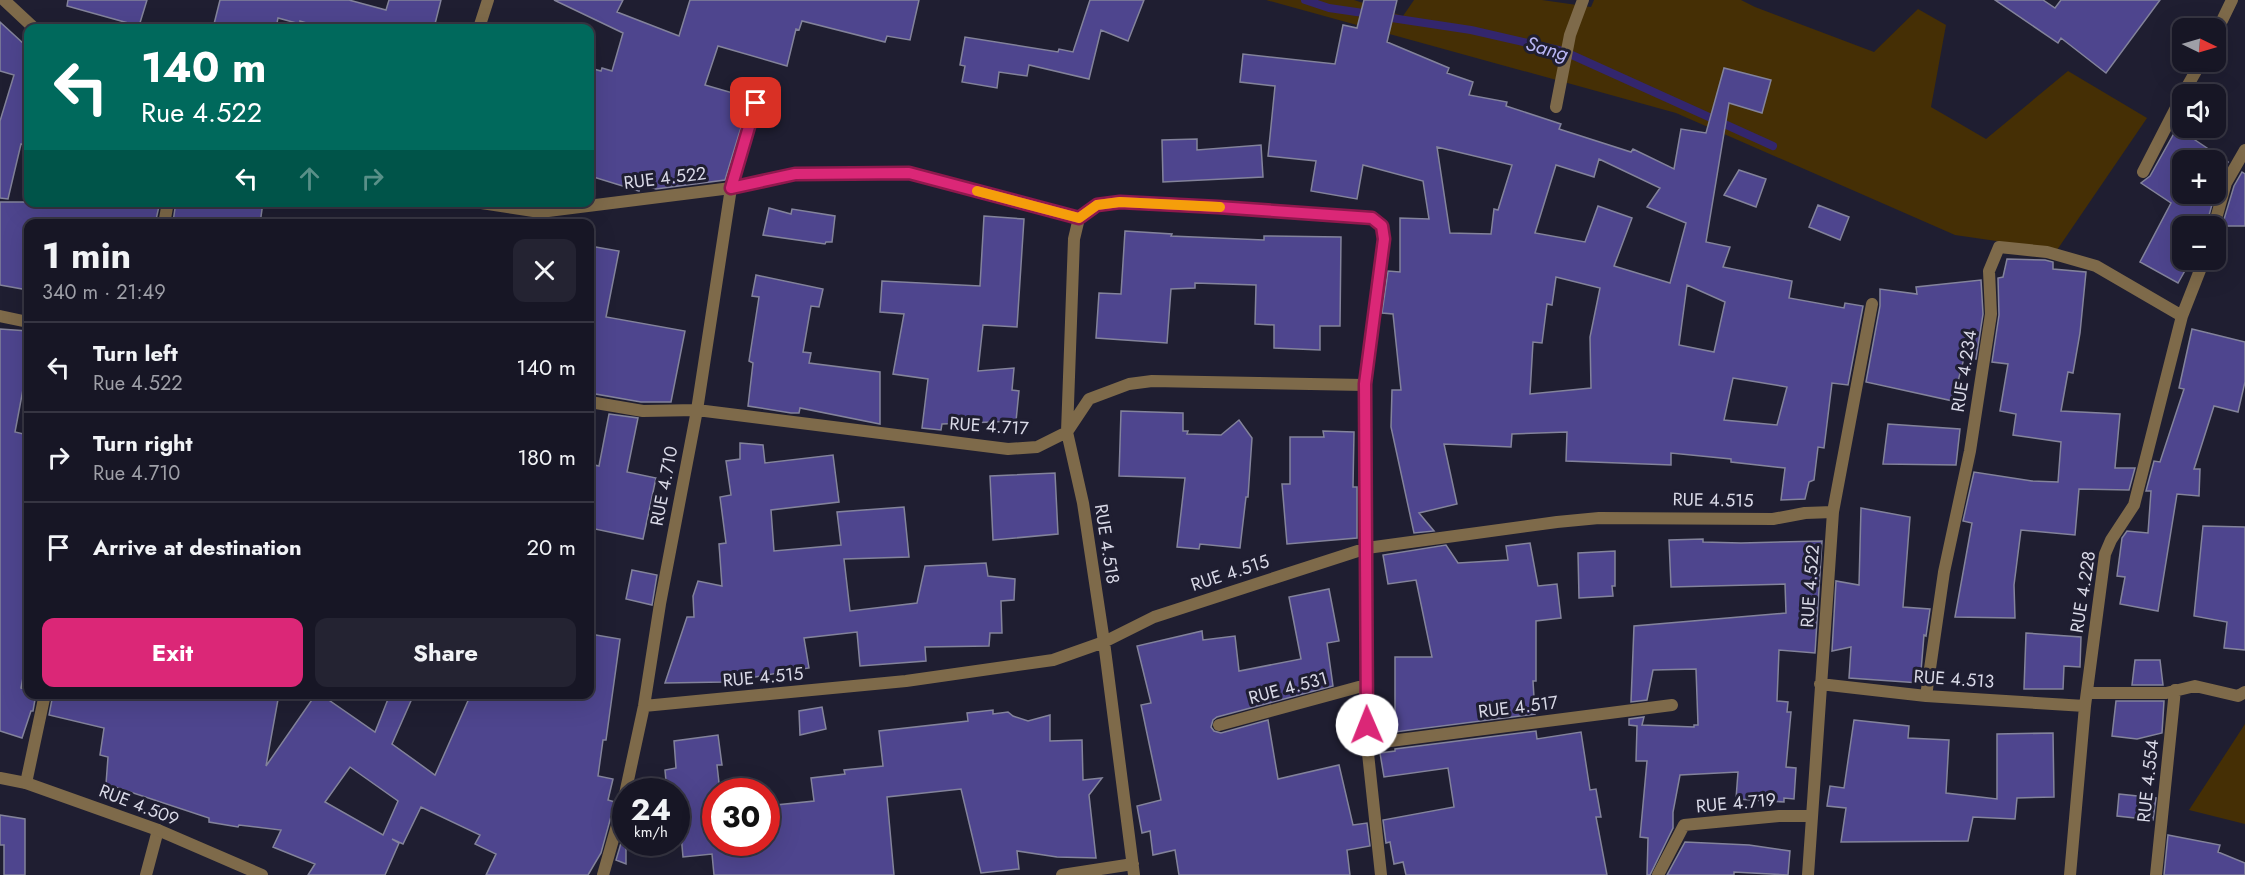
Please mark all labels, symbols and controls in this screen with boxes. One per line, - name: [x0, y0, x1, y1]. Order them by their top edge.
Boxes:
- north arrow: [2172, 18, 2226, 72]
- map controls: [2172, 18, 2226, 270]
- water label: Sang: [1522, 29, 1572, 69]
- text: 140 m: [141, 37, 267, 98]
- icon: left: [42, 48, 120, 126]
- pin: [730, 77, 781, 128]
- button: sound: [2172, 84, 2226, 138]
- icon: arrive: [739, 86, 772, 119]
- text: Rue 4.522: [141, 93, 262, 132]
- button: +: [2172, 150, 2226, 204]
- street label: RUE 4.522: [622, 160, 708, 196]
- icon: left: [230, 162, 263, 195]
- icon: ahead: [293, 162, 326, 195]
- icon: right: [356, 162, 389, 195]
- button: −: [2172, 216, 2226, 270]
- text: 1 min: [42, 229, 131, 281]
- button: close: [513, 239, 576, 302]
- text: 340 m · 21:49: [42, 278, 166, 307]
- street label: RUE 4.234: [1945, 328, 1983, 414]
- text: Turn left: [93, 337, 178, 369]
- icon: left: [42, 351, 75, 384]
- text: 140 m: [516, 351, 576, 383]
- text: Rue 4.522: [93, 369, 183, 398]
- street label: RUE 4.717: [948, 410, 1030, 442]
- text: Turn right: [93, 427, 193, 459]
- icon: right: [42, 441, 75, 474]
- text: 180 m: [517, 441, 576, 473]
- street label: RUE 4.710: [644, 444, 685, 528]
- text: Rue 4.710: [93, 459, 180, 488]
- street label: RUE 4.515: [1672, 486, 1754, 514]
- street label: RUE 4.518: [1088, 502, 1126, 586]
- icon: arrive: [42, 531, 75, 564]
- text: Arrive at destination: [93, 531, 302, 563]
- text: 20 m: [527, 531, 576, 563]
- street label: RUE 4.522: [1794, 544, 1826, 628]
- street label: RUE 4.515: [1187, 548, 1273, 598]
- street label: RUE 4.228: [2064, 549, 2102, 635]
- button: Exit: [42, 618, 303, 687]
- button: Share: [315, 618, 576, 687]
- street label: RUE 4.515: [722, 661, 804, 693]
- street label: RUE 4.513: [1913, 663, 1995, 695]
- street label: RUE 4.531: [1246, 665, 1330, 711]
- street label: RUE 4.517: [1477, 689, 1560, 725]
- position arrow: [1335, 693, 1399, 757]
- street label: RUE 4.554: [2131, 738, 2165, 824]
- street label: RUE 4.509: [95, 778, 183, 832]
- speed limit sign: 30: [702, 778, 780, 856]
- street label: RUE 4.719: [1695, 787, 1777, 819]
- text: 24: [631, 788, 671, 831]
- text: km/h: [634, 821, 668, 843]

